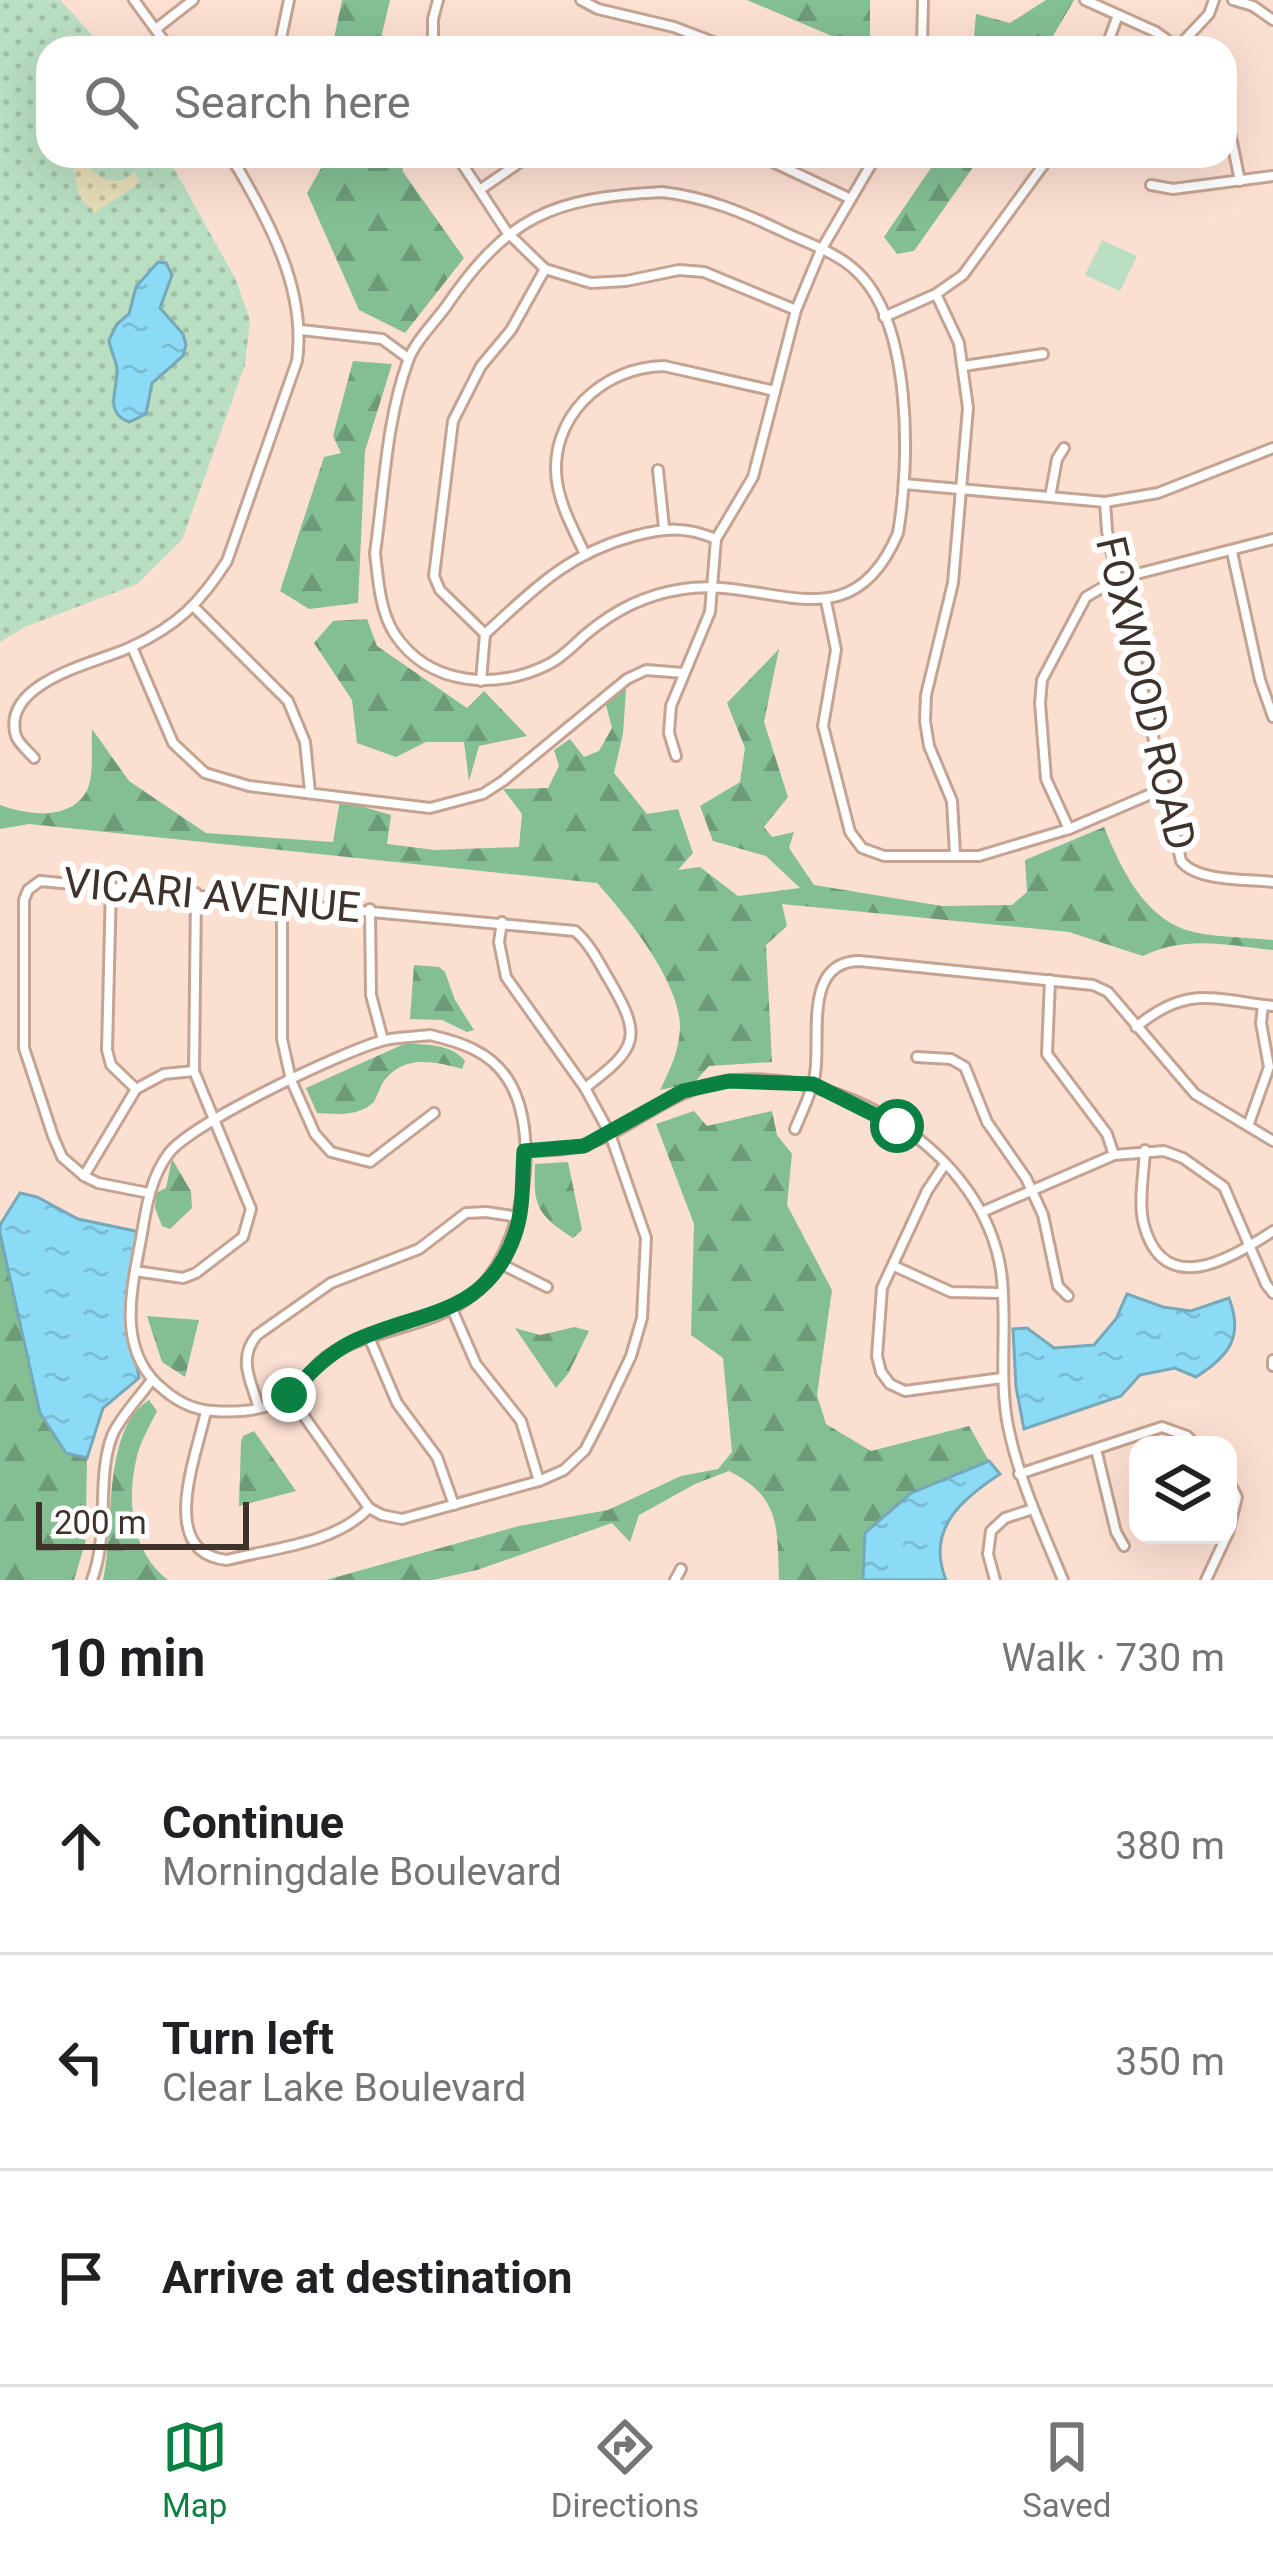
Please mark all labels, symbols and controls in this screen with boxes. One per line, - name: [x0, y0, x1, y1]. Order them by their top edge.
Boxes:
- search box: [36, 36, 1237, 168]
- icon: search: [78, 69, 144, 135]
- text: Search here: [174, 76, 411, 129]
- street label: FOXWOOD ROAD: [1086, 531, 1206, 855]
- street label: VICARI AVENUE: [61, 858, 363, 932]
- route start: [870, 1099, 924, 1153]
- route end: [262, 1368, 316, 1422]
- map controls: [1129, 1436, 1237, 1544]
- button: layers: [1129, 1436, 1237, 1544]
- scale bar: [36, 1496, 249, 1549]
- text: 200 m: [54, 1503, 147, 1542]
- text: 10 min: [48, 1629, 205, 1688]
- text: Walk · 730 m: [1001, 1635, 1225, 1681]
- text: Continue: [162, 1796, 344, 1849]
- icon: ahead: [48, 1813, 114, 1879]
- text: 380 m: [1115, 1823, 1225, 1869]
- text: Morningdale Boulevard: [162, 1849, 562, 1895]
- text: Turn left: [162, 2012, 334, 2065]
- icon: left: [48, 2029, 114, 2095]
- text: 350 m: [1115, 2039, 1225, 2085]
- text: Clear Lake Boulevard: [162, 2065, 526, 2111]
- icon: arrive: [48, 2245, 114, 2311]
- text: Arrive at destination: [162, 2251, 573, 2304]
- tab: Map: [162, 2414, 228, 2525]
- tab: Directions: [551, 2414, 699, 2525]
- tab: Saved: [1022, 2414, 1111, 2525]

